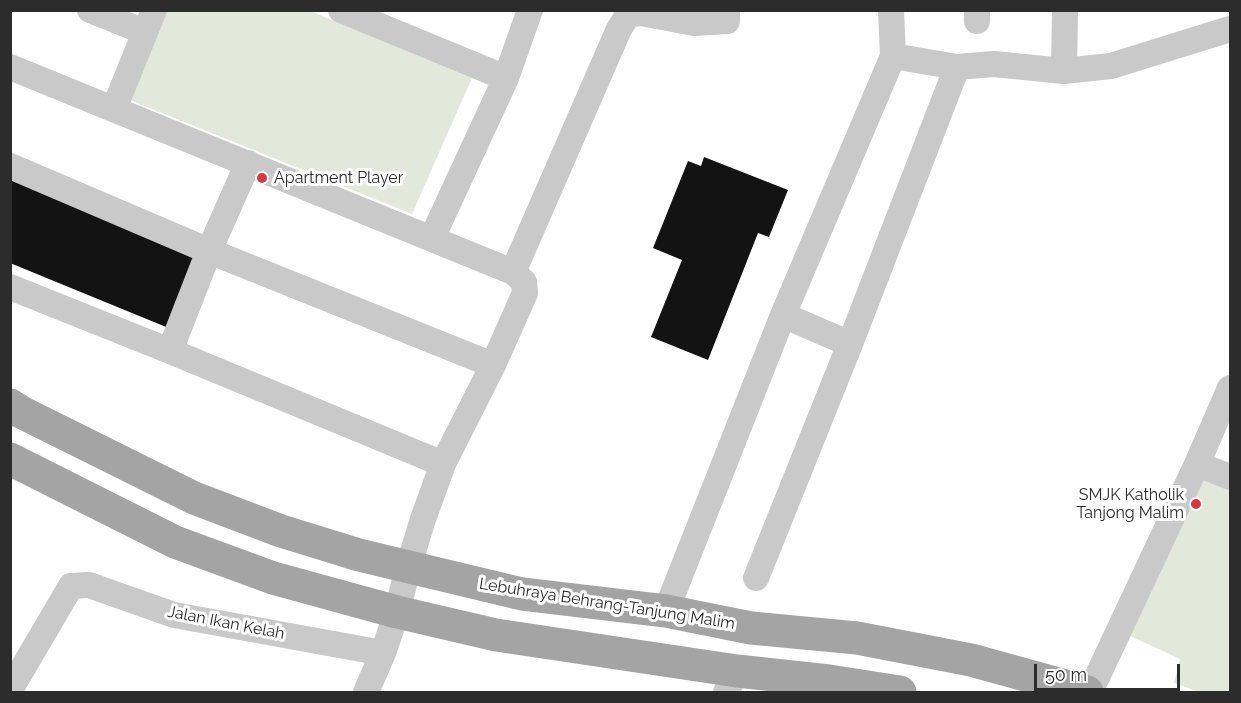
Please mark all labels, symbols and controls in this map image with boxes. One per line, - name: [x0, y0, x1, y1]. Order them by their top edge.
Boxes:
- place label: Apartment Player: [274, 168, 403, 188]
- marker: Apartment Player: [255, 171, 269, 185]
- place label: SMJK Katholik Tanjong Malim: [1076, 485, 1184, 523]
- marker: SMJK Katholik Tanjong Malim: [1189, 497, 1203, 511]
- street label: Lebuhraya Behrang-Tanjung Malim: [478, 574, 736, 634]
- street label: Jalan Ikan Kelah: [166, 602, 286, 644]
- scale bar: [1037, 652, 1182, 690]
- text: 50 m: [1045, 664, 1087, 685]

